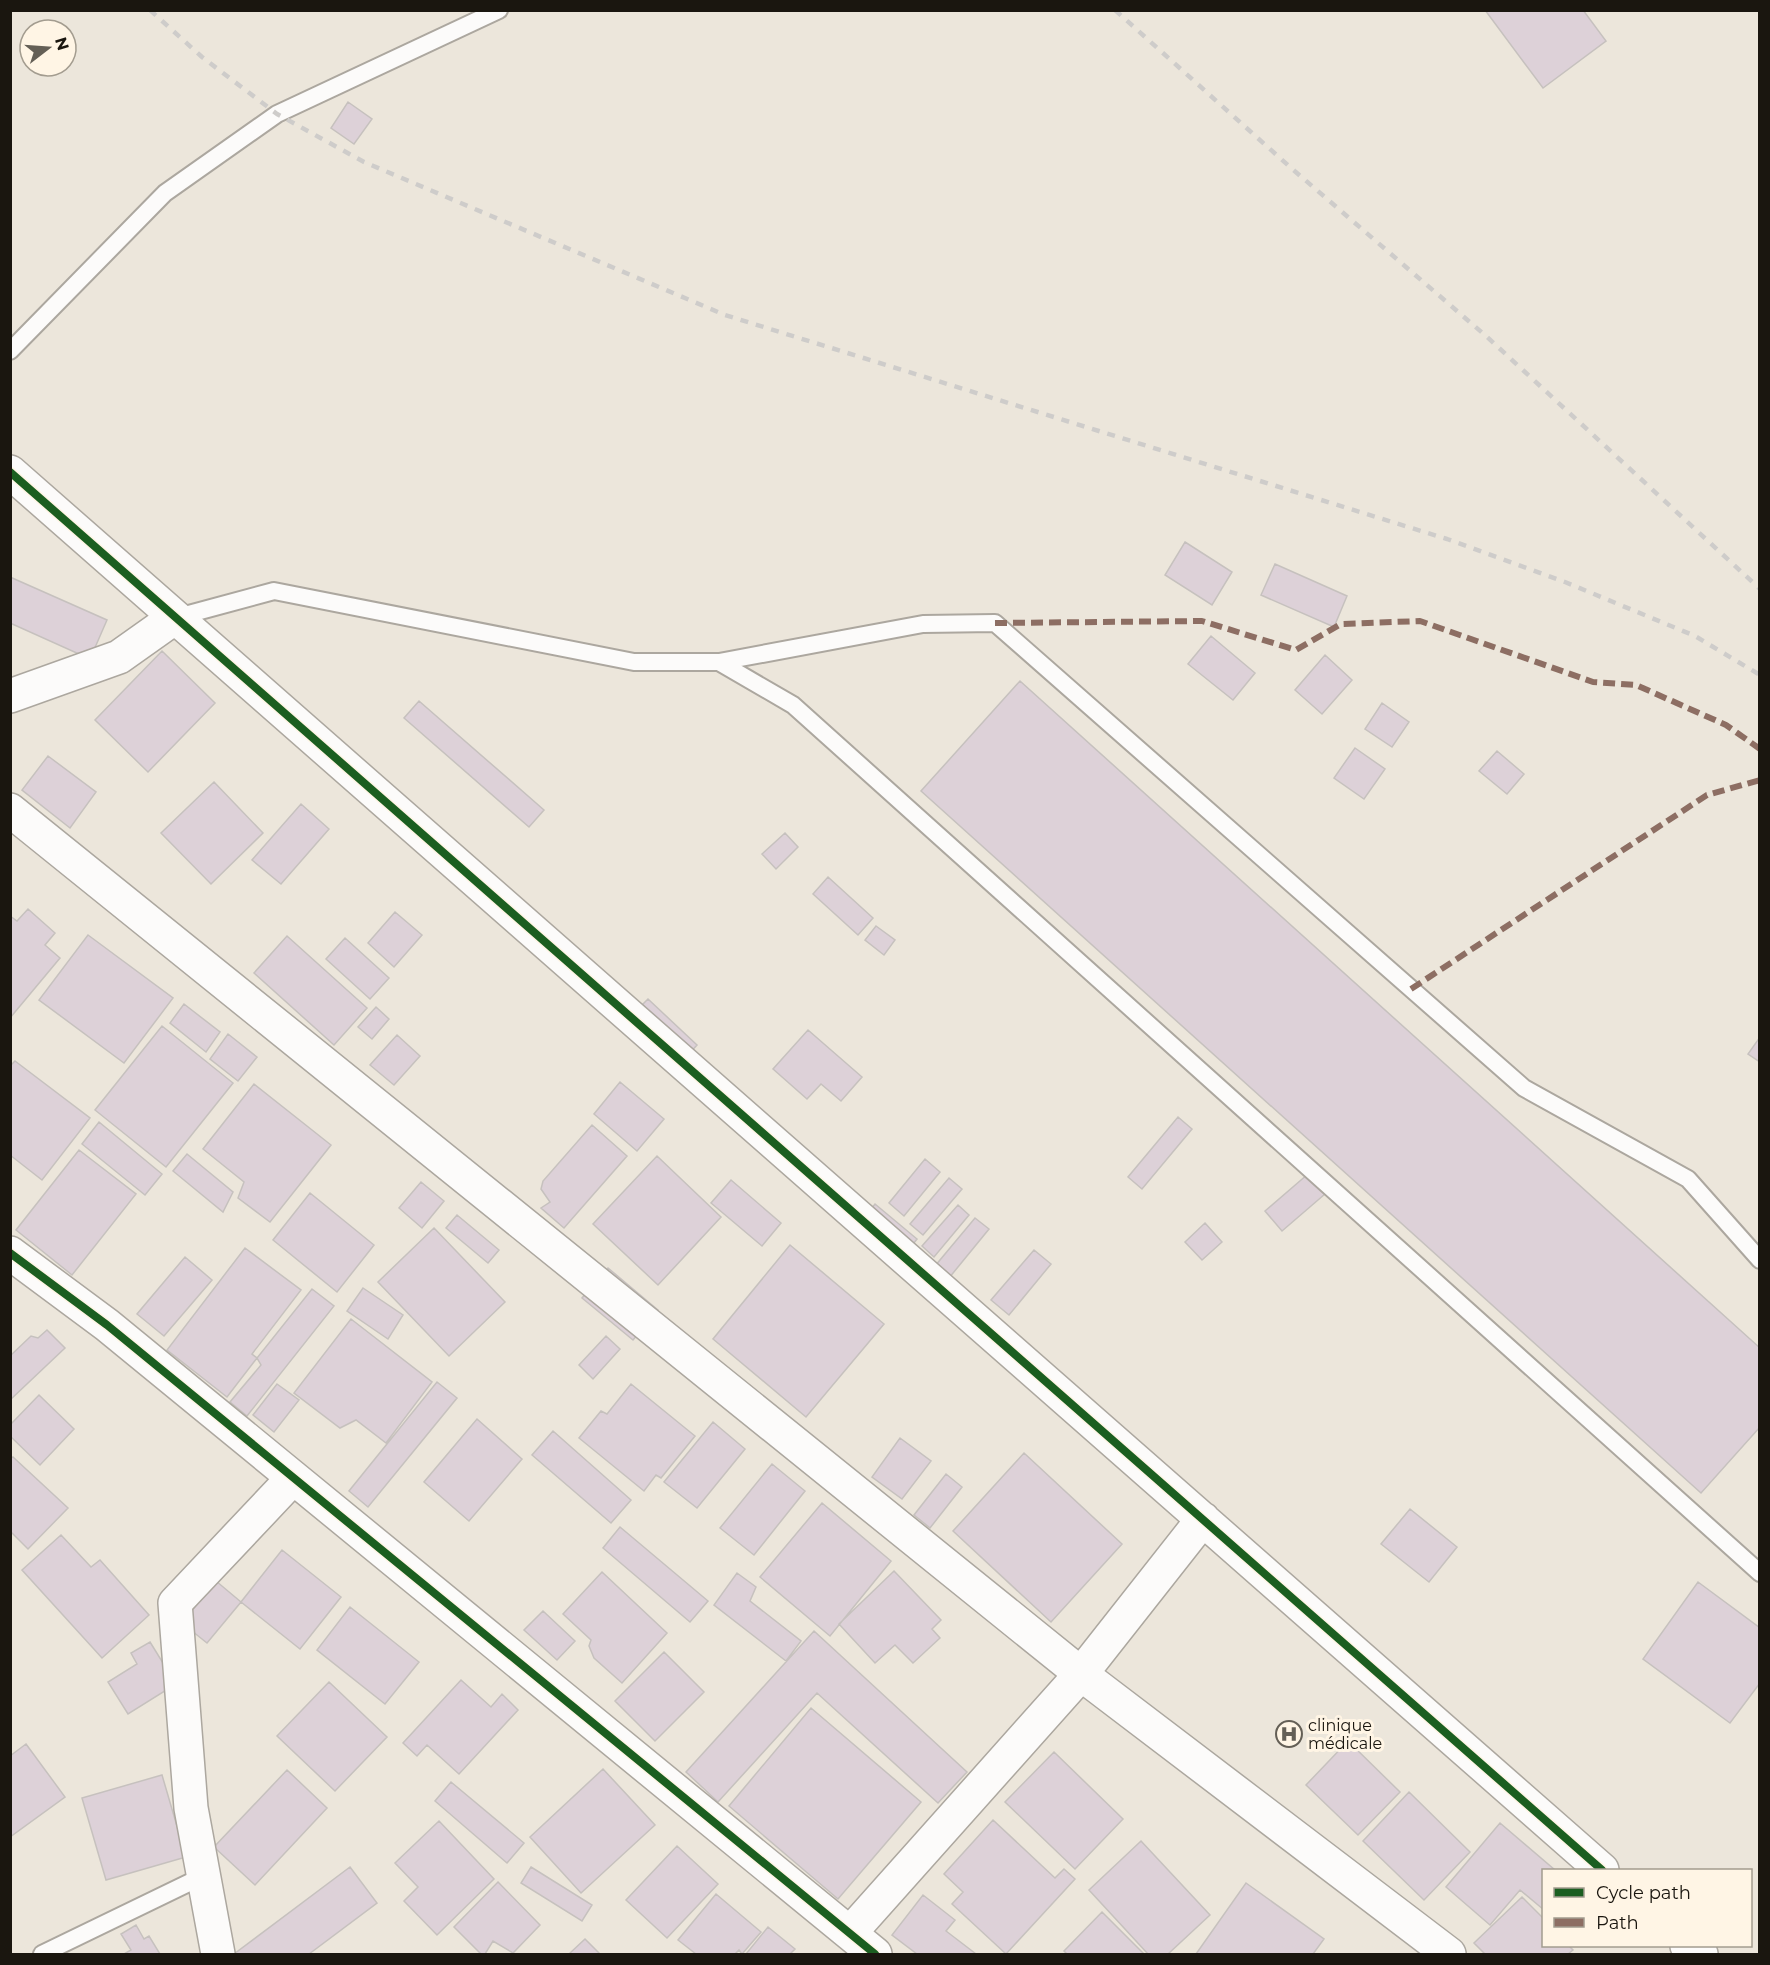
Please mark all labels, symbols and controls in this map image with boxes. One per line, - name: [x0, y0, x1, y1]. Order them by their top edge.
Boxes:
- north arrow: [18, 18, 78, 78]
- text: N: [51, 35, 73, 53]
- place label: clinique médicale: [1308, 1716, 1382, 1753]
- hospital icon: clinique médicale: [1274, 1719, 1304, 1749]
- legend: [1542, 1869, 1752, 1947]
- text: Cycle path: [1596, 1882, 1691, 1904]
- text: Path: [1596, 1912, 1639, 1934]

